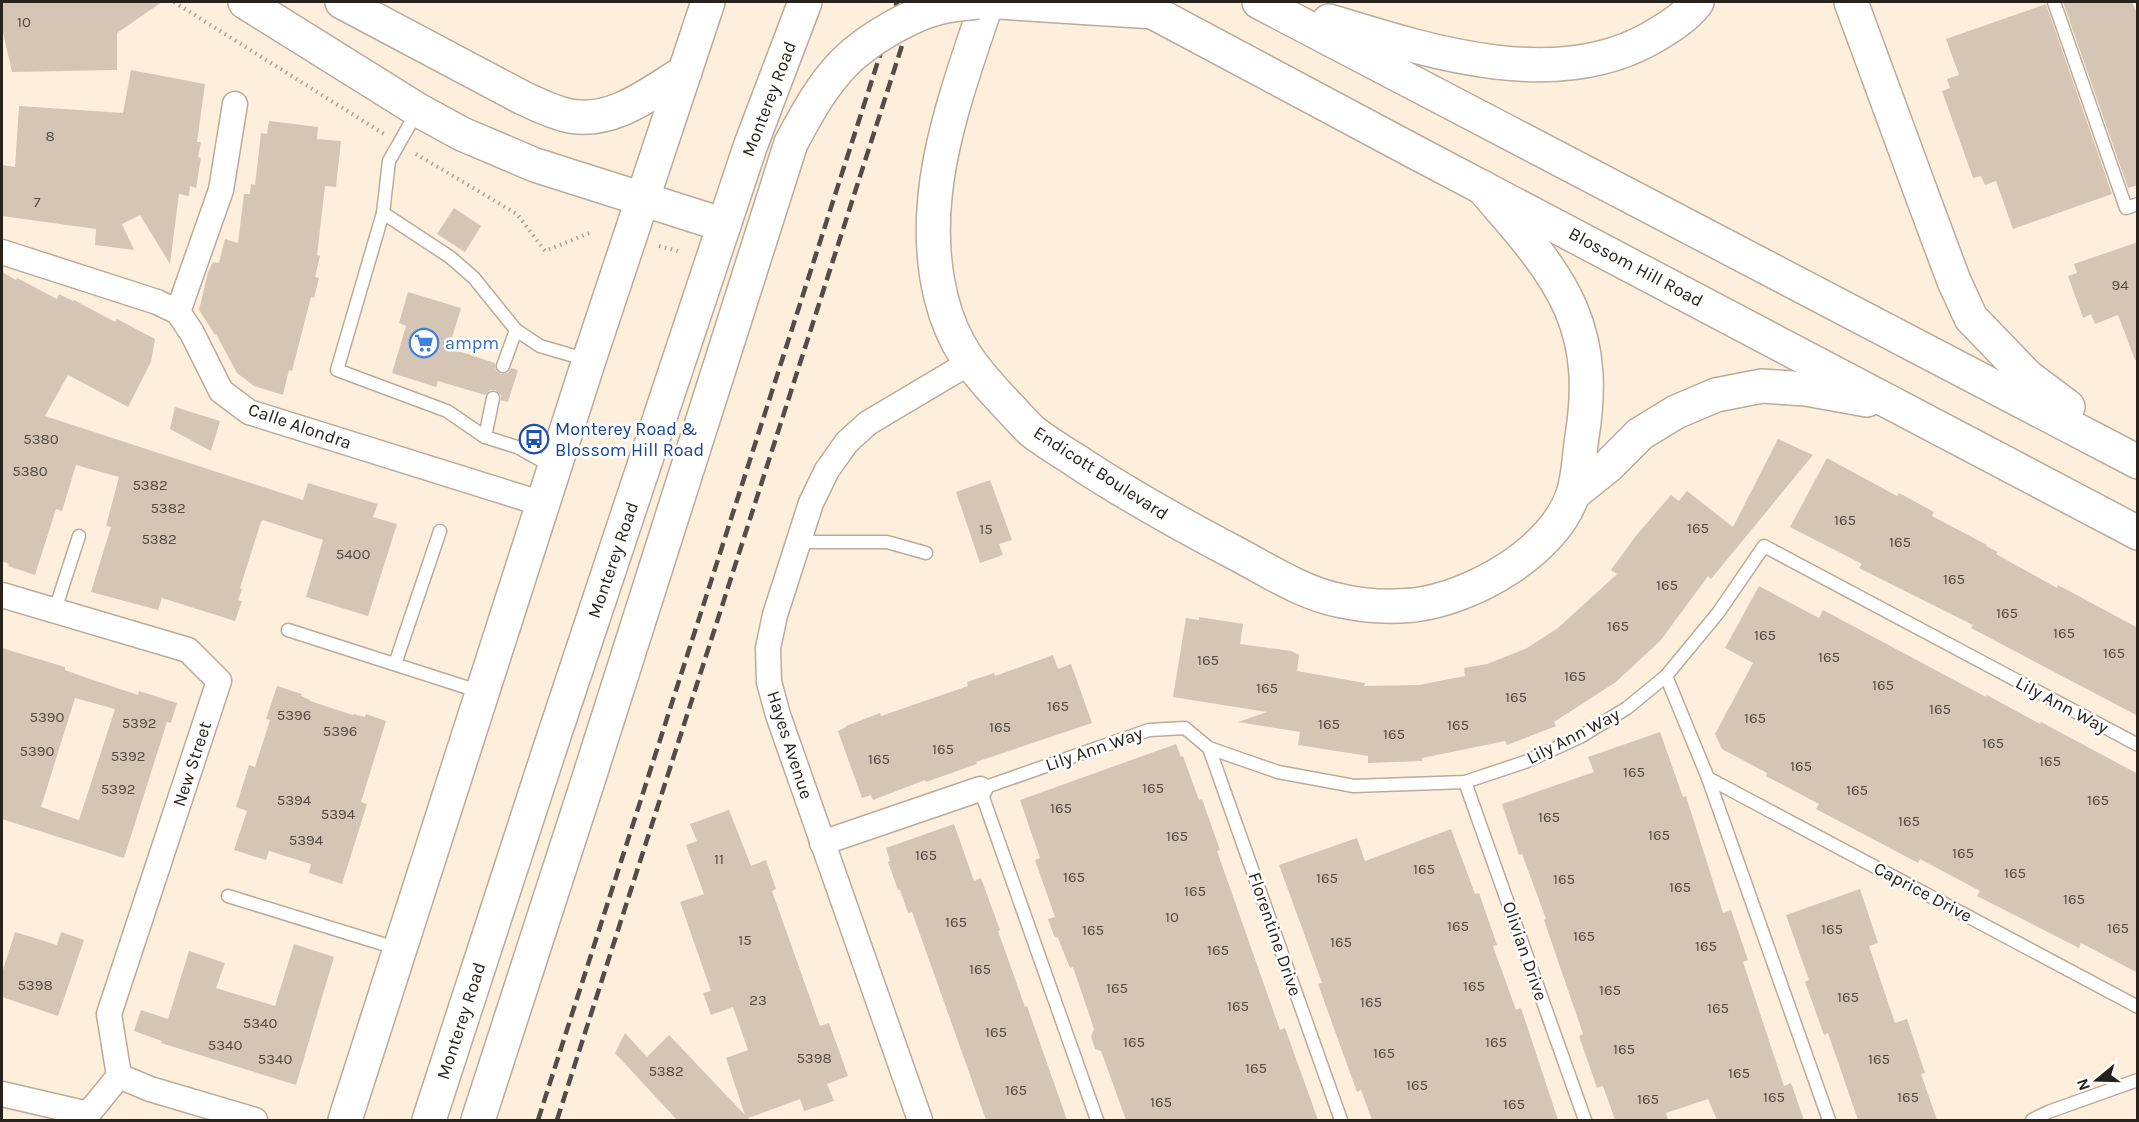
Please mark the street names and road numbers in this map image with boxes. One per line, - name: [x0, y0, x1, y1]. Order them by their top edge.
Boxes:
- street label: Monterey Road: [737, 38, 801, 160]
- street label: Blossom Hill Road: [1565, 222, 1707, 312]
- street label: Calle Alondra: [245, 398, 355, 454]
- street label: Endicott Boulevard: [1029, 421, 1173, 525]
- street label: Monterey Road: [583, 499, 643, 621]
- street label: Lily Ann Way: [2012, 671, 2113, 739]
- street label: Hayes Avenue: [762, 688, 818, 802]
- street label: Lily Ann Way: [1523, 703, 1624, 769]
- street label: New Street: [168, 718, 216, 809]
- street label: Lily Ann Way: [1042, 722, 1146, 776]
- street label: Caprice Drive: [1870, 857, 1976, 927]
- street label: Florentine Drive: [1244, 869, 1306, 999]
- street label: Olivian Drive: [1498, 898, 1552, 1004]
- street label: Monterey Road: [432, 960, 490, 1082]

